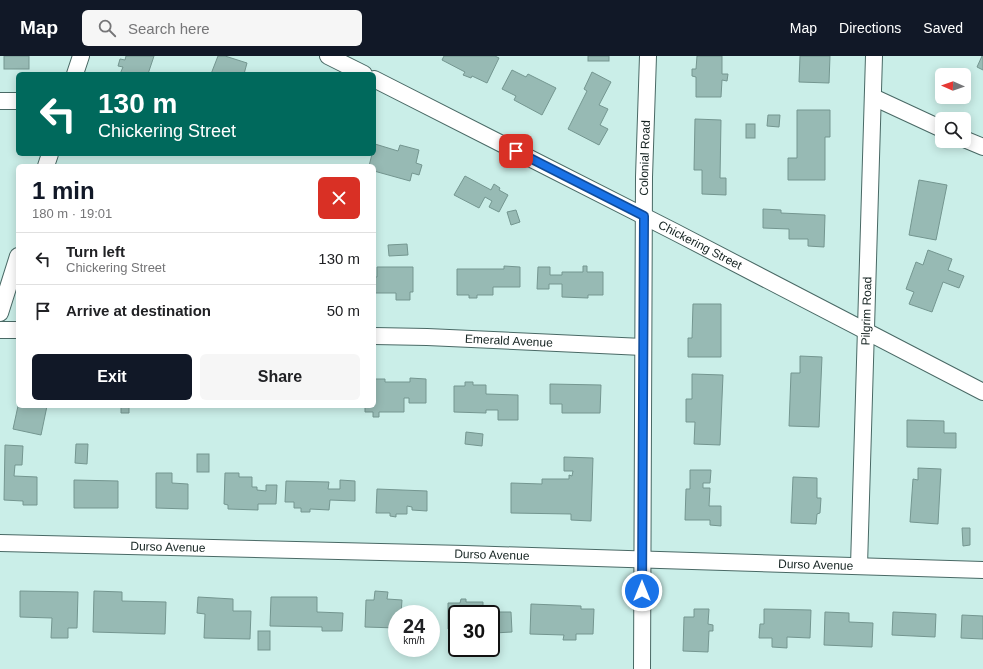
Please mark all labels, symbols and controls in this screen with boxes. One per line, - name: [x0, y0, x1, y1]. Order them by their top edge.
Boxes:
- search box: [82, 10, 362, 46]
- text: Map: [20, 17, 58, 38]
- icon: search: [96, 17, 118, 39]
- text: Search here: [128, 20, 210, 37]
- text: Map: [790, 20, 817, 36]
- text: Directions: [839, 20, 901, 36]
- text: Saved: [923, 20, 963, 36]
- north arrow: [935, 68, 971, 104]
- map controls: [935, 68, 971, 148]
- icon: left: [32, 88, 84, 140]
- text: 130 m: [98, 88, 177, 119]
- button: search: [935, 112, 971, 148]
- street label: Colonial Road: [637, 120, 653, 196]
- text: Chickering Street: [98, 121, 236, 141]
- pin: [499, 134, 533, 168]
- icon: arrive: [505, 140, 527, 162]
- text: 1 min: [32, 177, 95, 204]
- button: close: [318, 177, 360, 219]
- text: 180 m · 19:01: [32, 206, 112, 221]
- street label: Chickering Street: [656, 218, 745, 273]
- text: Turn left: [66, 243, 125, 260]
- icon: left: [32, 248, 54, 270]
- text: 130 m: [318, 250, 360, 267]
- text: Chickering Street: [66, 260, 166, 275]
- street label: Pilgrim Road: [858, 277, 875, 346]
- icon: arrive: [32, 300, 54, 322]
- text: Arrive at destination: [66, 302, 211, 319]
- text: 50 m: [327, 302, 360, 319]
- street label: Emerald Avenue: [465, 332, 553, 350]
- button: Exit: [32, 354, 192, 400]
- button: Share: [200, 354, 360, 400]
- street label: Durso Avenue: [130, 539, 206, 555]
- street label: Durso Avenue: [454, 547, 530, 563]
- street label: Durso Avenue: [778, 557, 854, 573]
- position arrow: [621, 570, 663, 612]
- speed limit sign: 30: [448, 605, 500, 657]
- text: 24: [403, 615, 425, 637]
- text: km/h: [403, 635, 425, 646]

